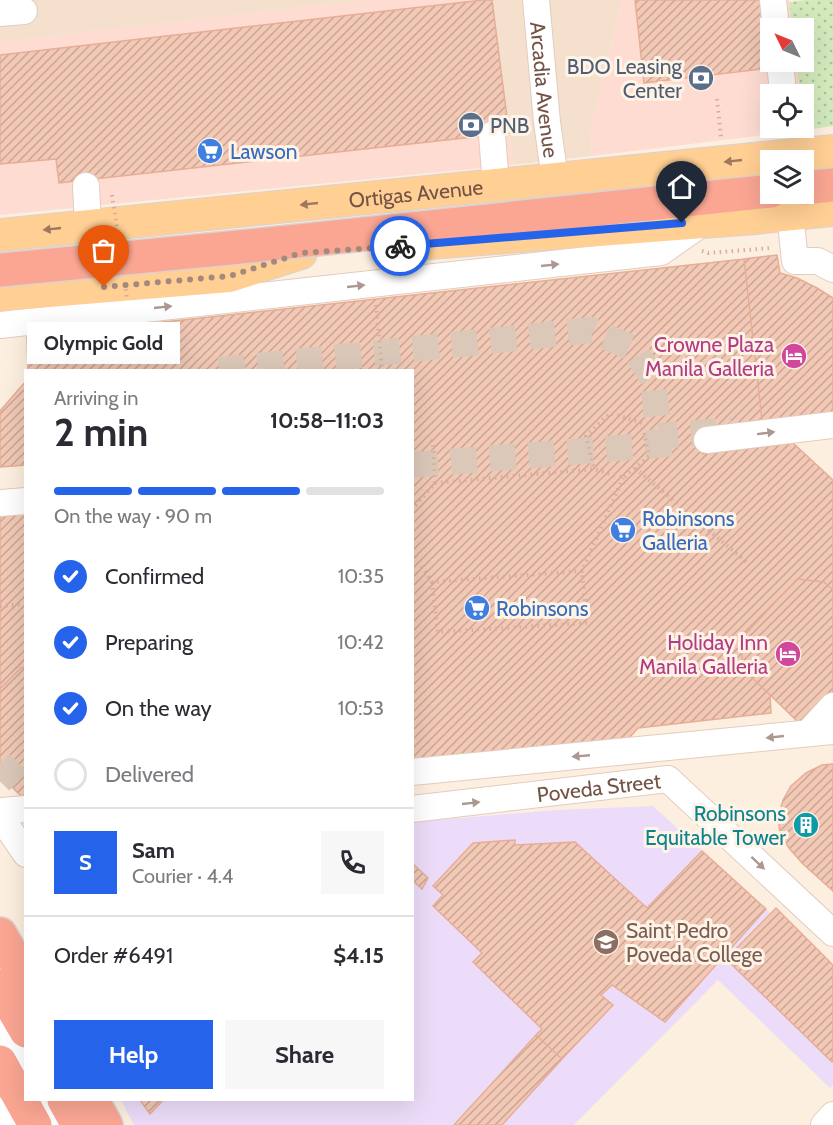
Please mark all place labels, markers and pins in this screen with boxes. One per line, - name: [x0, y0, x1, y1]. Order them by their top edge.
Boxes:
- place label: BDO Leasing Center: [567, 54, 683, 103]
- bank icon: BDO Leasing Center: [686, 63, 716, 93]
- bank icon: PNB: [456, 110, 486, 140]
- place label: PNB: [490, 113, 529, 138]
- supermarket icon: Lawson: [195, 136, 225, 166]
- place label: Lawson: [230, 139, 298, 164]
- pin: [656, 161, 707, 223]
- pin: [78, 225, 129, 287]
- callout: Olympic Gold: [27, 323, 180, 365]
- place label: Crowne Plaza Manila Galleria: [645, 332, 774, 381]
- hotel icon: Crowne Plaza Manila Galleria: [779, 341, 809, 371]
- place label: Robinsons Galleria: [642, 506, 735, 555]
- supermarket icon: Robinsons Galleria: [608, 515, 638, 545]
- supermarket icon: Robinsons: [462, 593, 492, 623]
- place label: Robinsons: [496, 596, 589, 621]
- place label: Holiday Inn Manila Galleria: [639, 630, 768, 679]
- hotel icon: Holiday Inn Manila Galleria: [773, 639, 803, 669]
- place label: Robinsons Equitable Tower: [645, 801, 786, 850]
- building icon: Robinsons Equitable Tower: [791, 810, 821, 840]
- place label: Saint Pedro Poveda College: [626, 918, 763, 967]
- school or university icon: Saint Pedro Poveda College: [591, 927, 621, 957]

